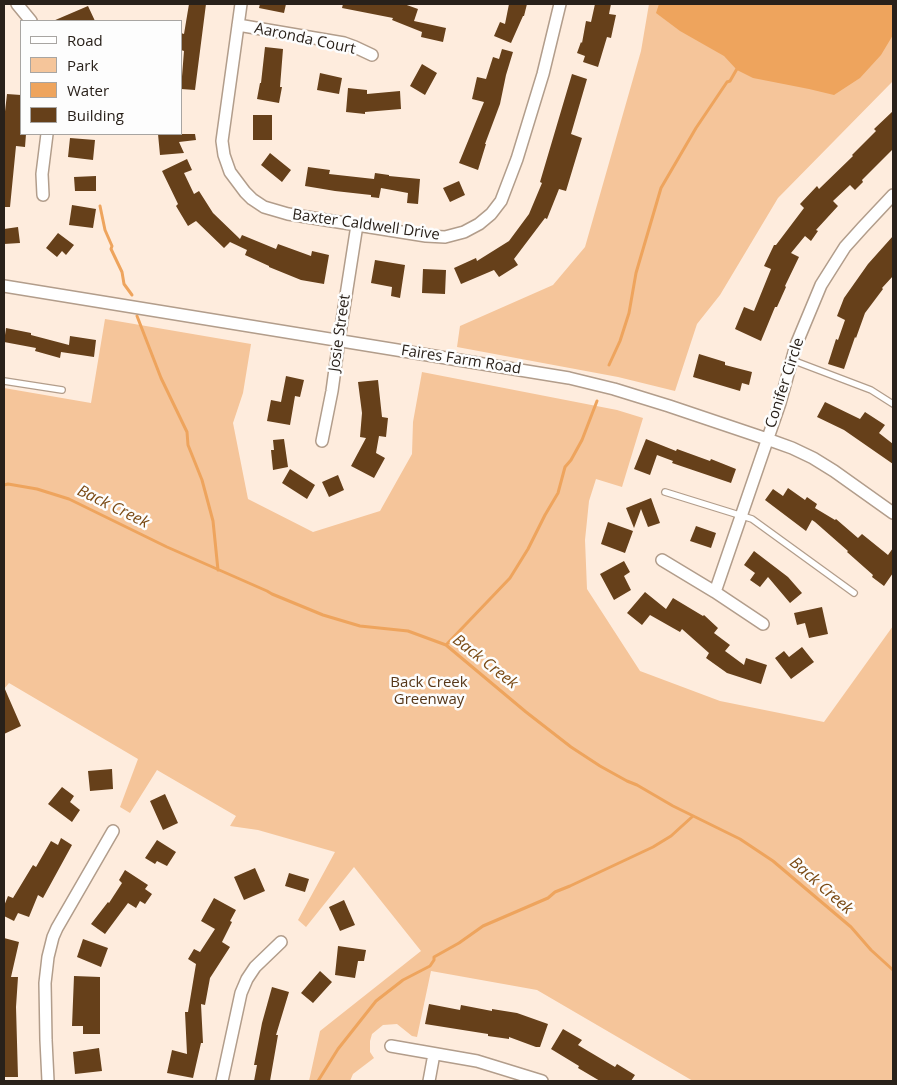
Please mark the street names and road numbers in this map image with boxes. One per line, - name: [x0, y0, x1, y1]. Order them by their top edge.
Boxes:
- street label: Aaronda Court: [253, 20, 357, 58]
- street label: Baxter Caldwell Drive: [291, 206, 441, 244]
- street label: Josie Street: [326, 293, 354, 373]
- street label: Conifer Circle: [762, 336, 808, 430]
- street label: Faires Farm Road: [400, 342, 522, 378]

